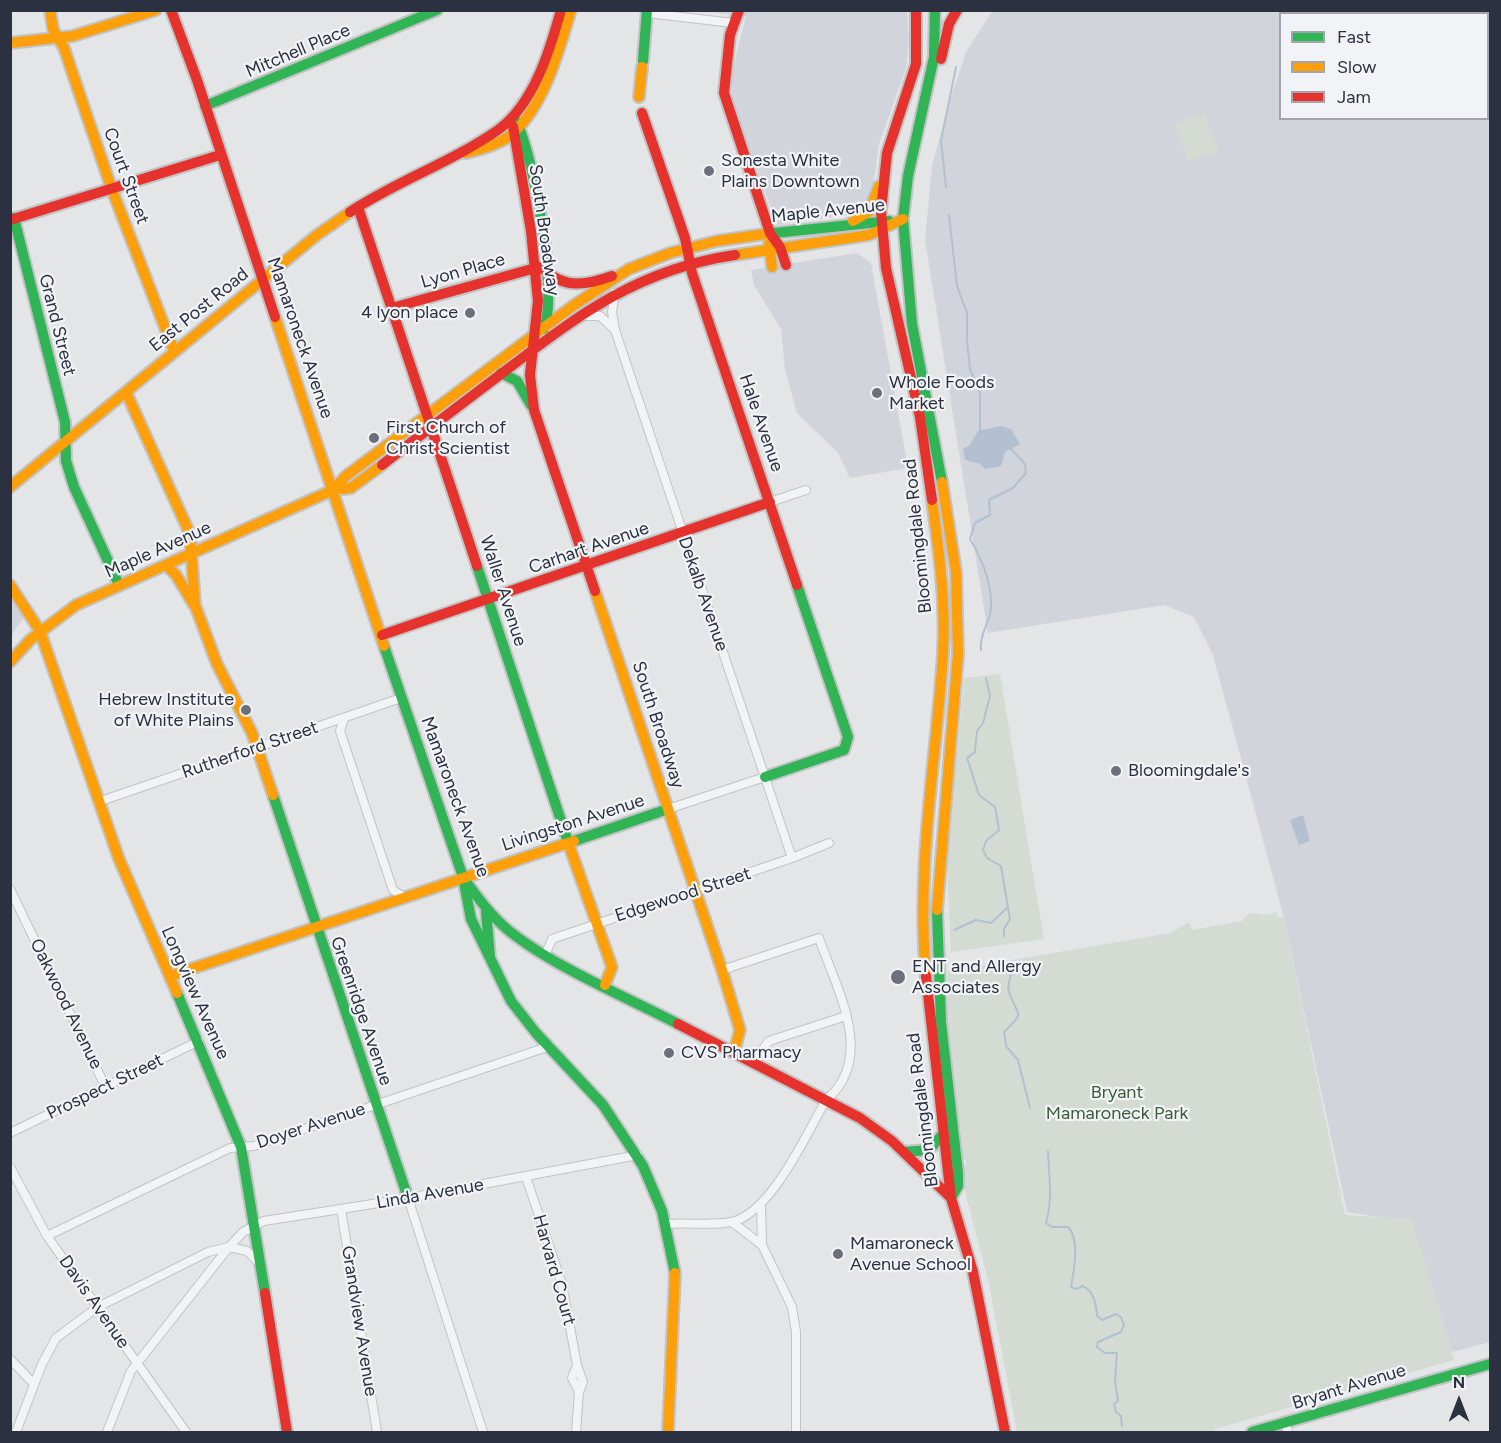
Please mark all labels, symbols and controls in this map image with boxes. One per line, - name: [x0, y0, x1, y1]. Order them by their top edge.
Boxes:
- legend: [1279, 12, 1489, 120]
- street label: Mitchell Place: [243, 19, 353, 83]
- text: Fast: [1337, 26, 1371, 48]
- text: Slow: [1337, 56, 1376, 78]
- text: Jam: [1337, 86, 1371, 108]
- street label: Court Street: [99, 125, 153, 227]
- place label: Sonesta White Plains Downtown: [721, 150, 859, 192]
- street label: South Broadway: [524, 163, 564, 297]
- marker: Sonesta White Plains Downtown: [702, 164, 716, 178]
- street label: Maple Avenue: [770, 194, 886, 228]
- street label: Lyon Place: [418, 249, 508, 293]
- street label: Mamaroneck Avenue: [262, 255, 338, 421]
- street label: East Post Road: [145, 263, 253, 357]
- street label: Grand Street: [34, 272, 80, 378]
- place label: 4 lyon place: [361, 302, 458, 324]
- marker: 4 lyon place: [463, 306, 477, 320]
- street label: Hale Avenue: [734, 371, 788, 475]
- place label: Whole Foods Market: [889, 372, 994, 415]
- marker: Whole Foods Market: [870, 386, 884, 400]
- place label: First Church of Christ Scientist: [386, 417, 510, 460]
- marker: First Church of Christ Scientist: [367, 431, 381, 445]
- street label: Bloomingdale Road: [899, 458, 937, 614]
- street label: Maple Avenue: [101, 517, 215, 583]
- street label: Carhart Avenue: [526, 517, 652, 579]
- street label: Waller Avenue: [475, 533, 531, 649]
- street label: Dekalb Avenue: [673, 534, 733, 654]
- street label: South Broadway: [627, 659, 689, 791]
- place label: Hebrew Institute of White Plains: [98, 689, 234, 732]
- marker: Hebrew Institute of White Plains: [239, 703, 253, 717]
- street label: Mamaroneck Avenue: [416, 714, 494, 880]
- street label: Rutherford Street: [179, 717, 321, 783]
- place label: Bloomingdale's: [1128, 760, 1249, 782]
- marker: Bloomingdale's: [1109, 764, 1123, 778]
- street label: Livingston Avenue: [499, 790, 647, 856]
- street label: Edgewood Street: [612, 863, 754, 927]
- street label: Longview Avenue: [156, 923, 234, 1063]
- street label: Greenridge Avenue: [325, 934, 397, 1088]
- street label: Oakwood Avenue: [25, 935, 107, 1073]
- place label: ENT and Allergy Associates: [912, 956, 1041, 998]
- marker: ENT and Allergy Associates: [889, 968, 907, 986]
- street label: Bloomingdale Road: [903, 1032, 943, 1188]
- place label: CVS Pharmacy: [681, 1042, 801, 1064]
- marker: CVS Pharmacy: [662, 1046, 676, 1060]
- street label: Prospect Street: [43, 1049, 167, 1125]
- park label: Bryant Mamaroneck Park: [1046, 1082, 1188, 1124]
- street label: Doyer Avenue: [254, 1098, 368, 1154]
- street label: Linda Avenue: [375, 1174, 485, 1214]
- street label: Harvard Court: [528, 1212, 580, 1328]
- place label: Mamaroneck Avenue School: [850, 1233, 971, 1276]
- street label: Grandview Avenue: [336, 1244, 382, 1398]
- marker: Mamaroneck Avenue School: [831, 1247, 845, 1261]
- street label: Davis Avenue: [54, 1251, 134, 1353]
- street label: Bryant Avenue: [1290, 1359, 1408, 1415]
- north arrow: [1429, 1371, 1489, 1431]
- text: N: [1453, 1373, 1465, 1392]

